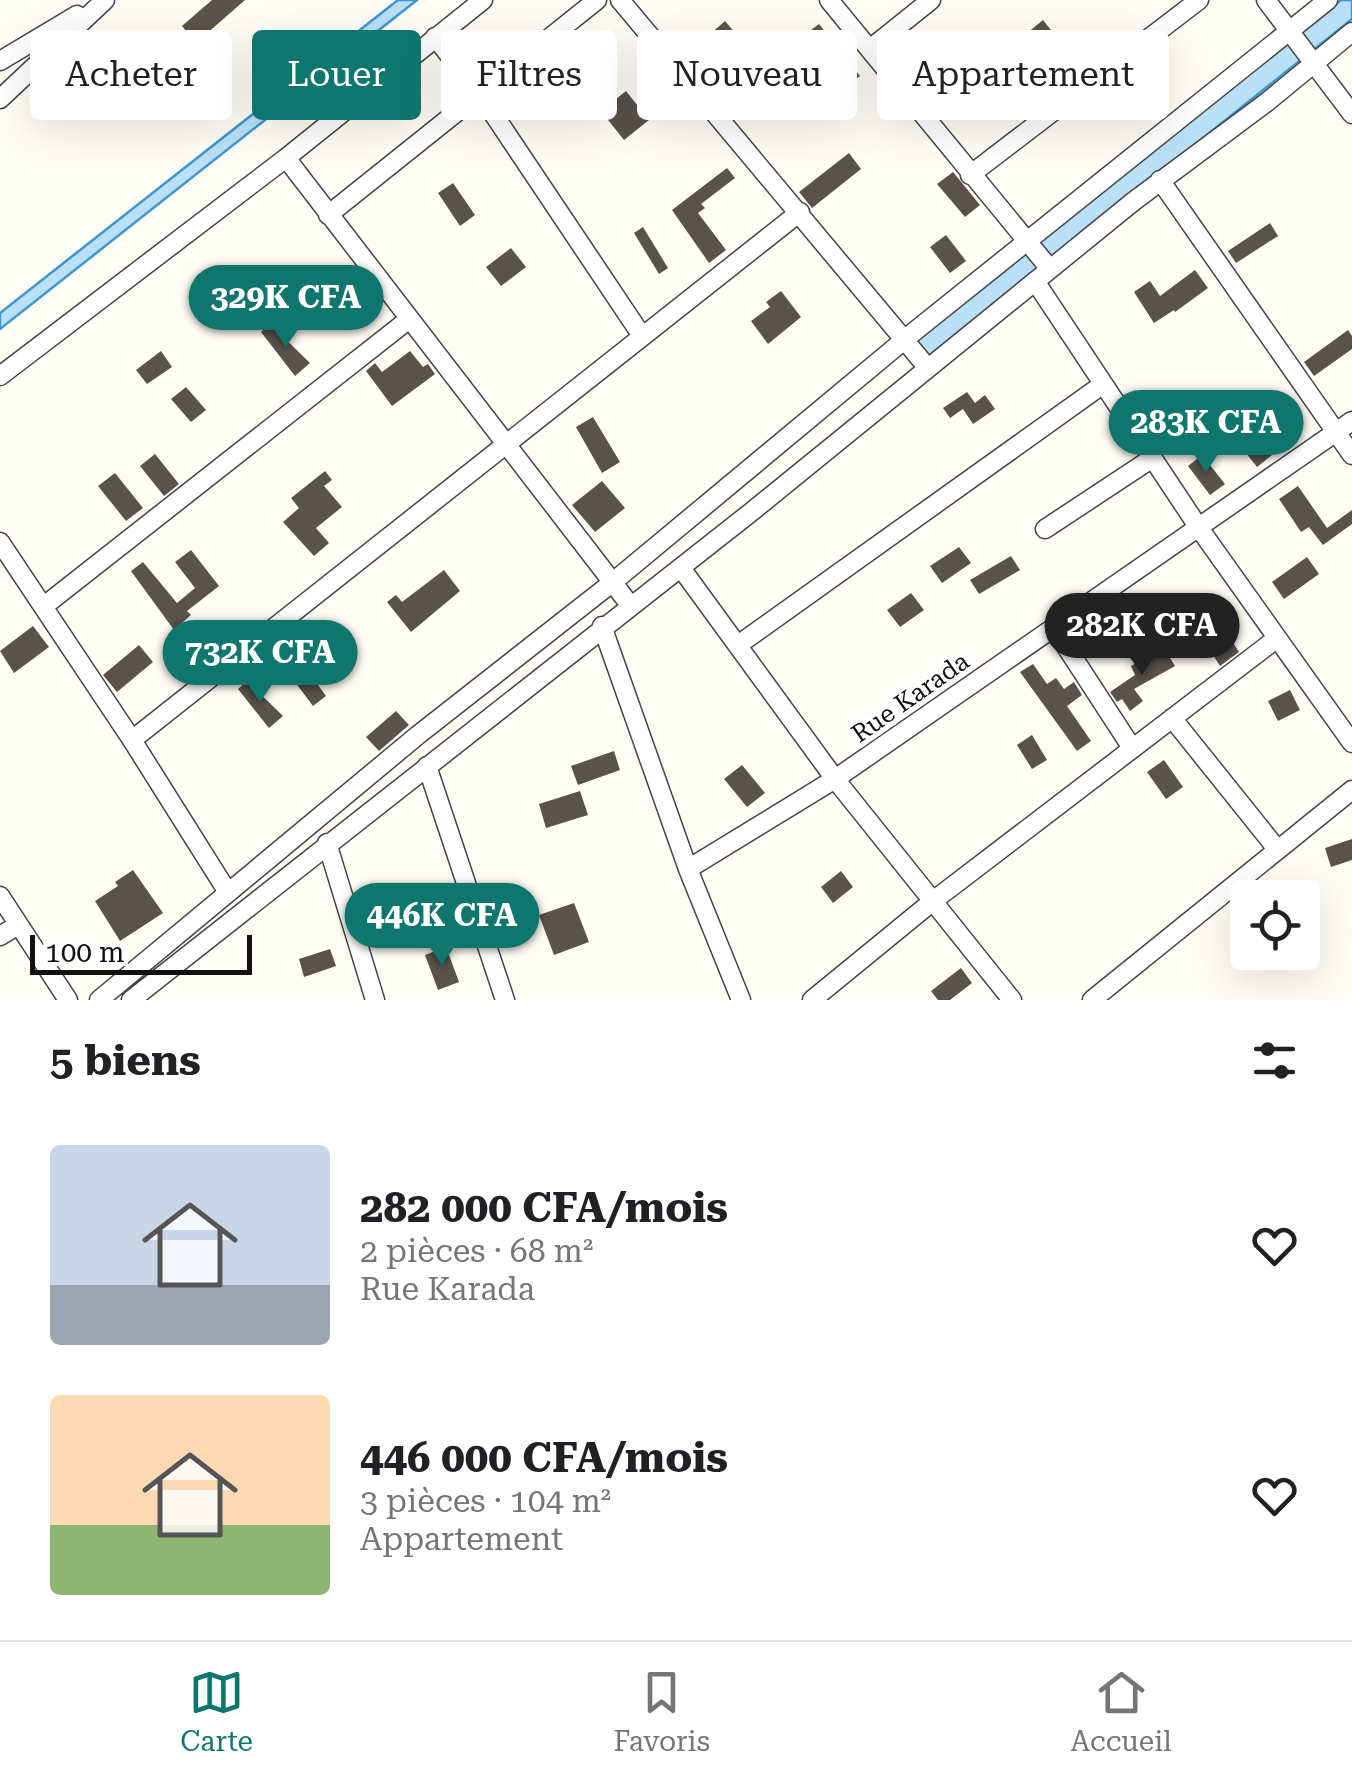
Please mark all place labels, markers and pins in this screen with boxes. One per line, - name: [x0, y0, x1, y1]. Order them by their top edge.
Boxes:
- pin: 329K CFA: [183, 265, 389, 350]
- pin: 283K CFA: [1103, 390, 1309, 475]
- pin: 282K CFA: [1039, 593, 1245, 678]
- pin: 732K CFA: [157, 620, 363, 705]
- pin: 446K CFA: [339, 883, 545, 968]

